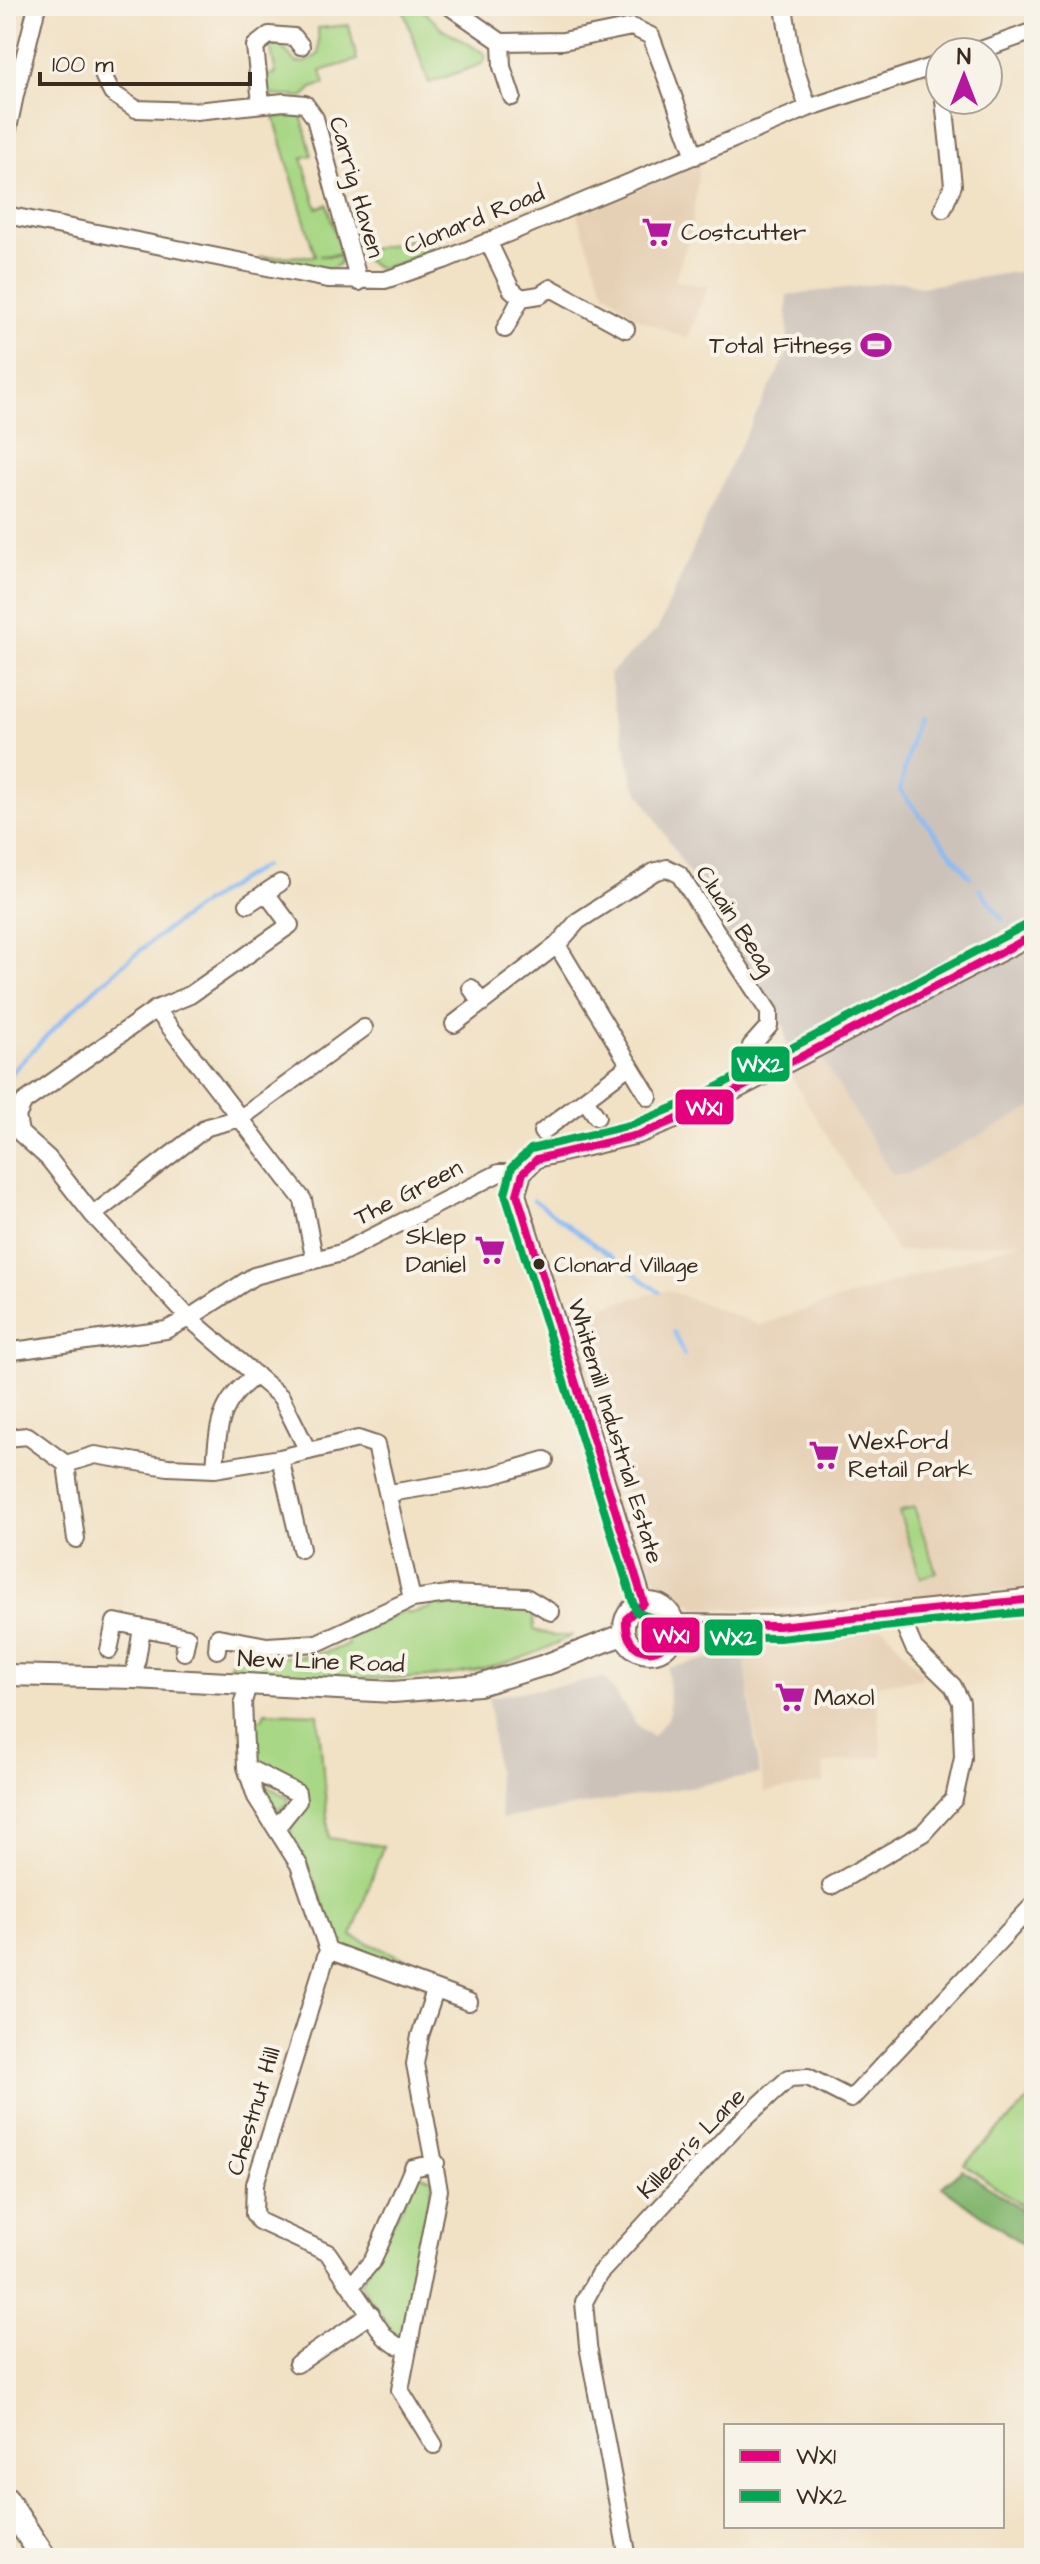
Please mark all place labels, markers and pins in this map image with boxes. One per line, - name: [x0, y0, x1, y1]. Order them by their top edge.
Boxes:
- supermarket icon: Costcutter: [640, 215, 674, 249]
- place label: Costcutter: [681, 216, 806, 250]
- sports icon: Total Fitness: [859, 328, 893, 362]
- place label: Total Fitness: [709, 329, 852, 363]
- place label: Sklep Daniel: [406, 1220, 466, 1282]
- supermarket icon: Sklep Daniel: [473, 1233, 507, 1267]
- place label: Clonard Village: [554, 1250, 698, 1282]
- marker: Clonard Village: [531, 1256, 547, 1272]
- place label: Wexford Retail Park: [848, 1425, 973, 1487]
- supermarket icon: Wexford Retail Park: [807, 1438, 841, 1472]
- supermarket icon: Maxol: [773, 1680, 807, 1714]
- place label: Maxol: [814, 1681, 875, 1715]

